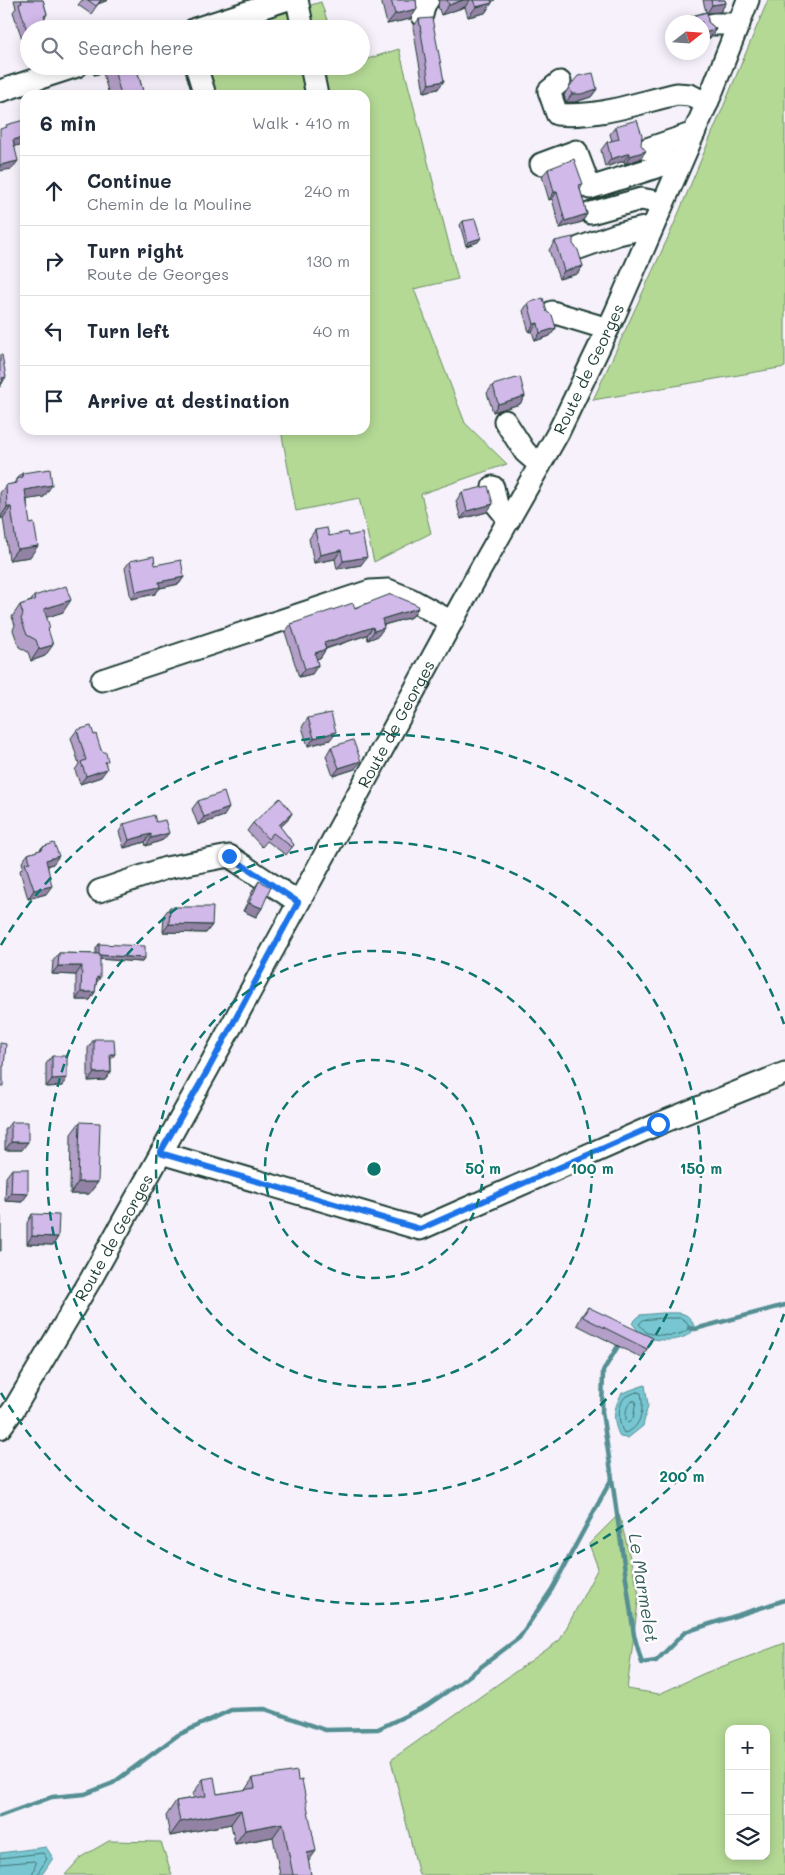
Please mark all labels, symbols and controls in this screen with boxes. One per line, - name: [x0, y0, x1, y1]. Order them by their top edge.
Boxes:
- north arrow: [665, 15, 710, 60]
- search box: [20, 20, 370, 75]
- icon: search: [38, 34, 66, 62]
- text: Search here: [78, 35, 194, 60]
- text: 6 min: [40, 109, 96, 136]
- text: Walk · 410 m: [252, 112, 350, 133]
- text: Continue: [87, 168, 172, 193]
- icon: ahead: [40, 177, 68, 205]
- text: 240 m: [304, 180, 350, 201]
- text: Chemin de la Mouline: [87, 193, 252, 214]
- text: Turn right: [87, 238, 184, 263]
- icon: right: [40, 247, 68, 275]
- text: 130 m: [306, 250, 350, 271]
- text: Route de Georges: [87, 263, 229, 284]
- street label: Route de Georges: [548, 300, 628, 437]
- icon: left: [40, 317, 68, 345]
- text: Turn left: [87, 318, 170, 343]
- text: 40 m: [313, 320, 350, 341]
- icon: arrive: [40, 387, 68, 415]
- text: Arrive at destination: [87, 388, 290, 413]
- street label: Route de Georges: [352, 656, 439, 791]
- route end: [218, 845, 241, 868]
- route start: [647, 1113, 670, 1136]
- text: 50 m: [465, 1158, 501, 1178]
- text: 100 m: [570, 1158, 614, 1178]
- text: 150 m: [680, 1158, 722, 1178]
- centre of rings: [365, 1160, 383, 1178]
- street label: Route de Georges: [69, 1170, 157, 1305]
- text: 200 m: [660, 1466, 705, 1486]
- water label: Le Marmelet: [624, 1532, 664, 1644]
- map controls: [725, 1725, 770, 1860]
- button: +: [725, 1725, 770, 1770]
- button: −: [725, 1770, 770, 1815]
- button: layers: [725, 1815, 770, 1860]

